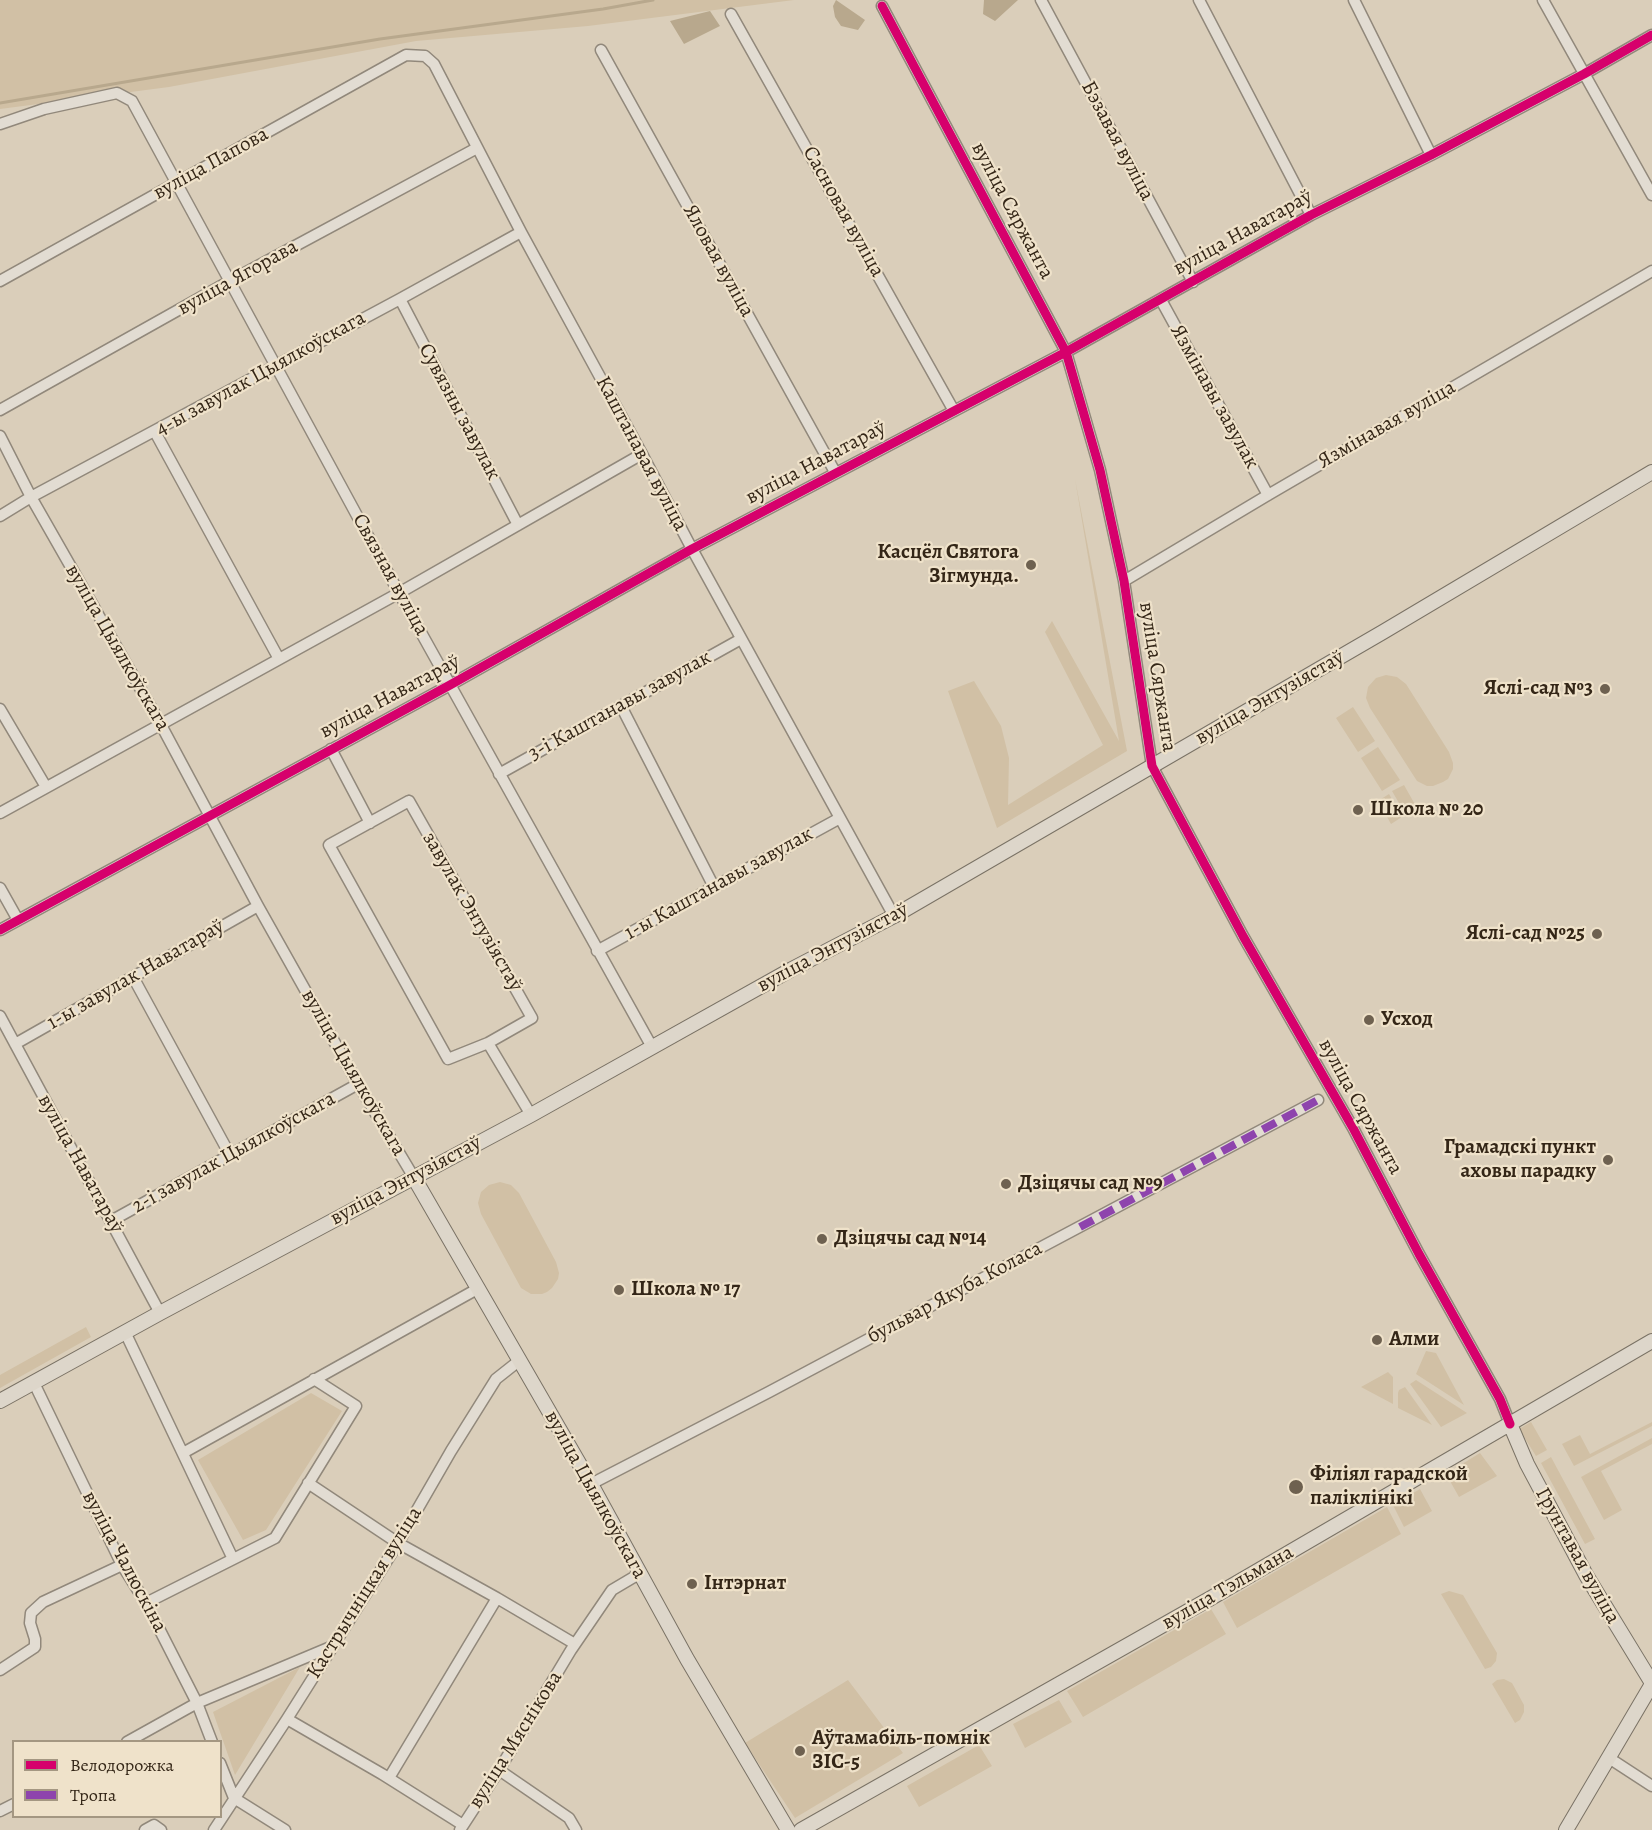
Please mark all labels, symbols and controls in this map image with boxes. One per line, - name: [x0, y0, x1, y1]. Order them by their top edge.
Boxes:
- street label: Бэзавая вуліца: [1075, 77, 1159, 205]
- street label: вуліца Папова: [149, 122, 273, 206]
- street label: вуліца Сяржанта: [965, 138, 1059, 284]
- street label: Сасновая вуліца: [797, 142, 889, 282]
- street label: вуліца Наватараў: [1169, 184, 1317, 282]
- street label: Яловая вуліца: [677, 200, 759, 322]
- street label: вуліца Ягорава: [173, 235, 303, 321]
- street label: 4-ы завулак Цыялкоўскага: [152, 306, 370, 442]
- street label: Язмінавы завулак: [1164, 320, 1264, 474]
- street label: Сувязны завулак: [412, 339, 506, 485]
- street label: Каштанавая вуліца: [589, 372, 693, 536]
- street label: Язмінавая вуліца: [1314, 375, 1460, 475]
- street label: вуліца Наватараў: [742, 416, 890, 510]
- street label: Связная вуліца: [346, 510, 434, 640]
- place label: Касцёл Святога Зігмунда.: [877, 540, 1019, 590]
- marker: Касцёл Святога Зігмунда.: [1024, 558, 1038, 572]
- street label: вуліца Цыялкоўскага: [59, 560, 175, 736]
- street label: вуліца Сяржанта: [1133, 600, 1181, 754]
- street label: 3-і Каштанавы завулак: [524, 645, 716, 767]
- street label: вуліца Энтузіястаў: [1191, 645, 1349, 751]
- street label: вуліца Наватараў: [316, 650, 464, 744]
- place label: Яслі-сад №3: [1484, 676, 1593, 702]
- marker: Яслі-сад №3: [1598, 682, 1612, 696]
- place label: Школа № 20: [1370, 797, 1483, 823]
- marker: Школа № 20: [1351, 803, 1365, 817]
- street label: 1-ы Каштанавы завулак: [620, 822, 818, 946]
- street label: завулак Энтузіястаў: [416, 828, 528, 996]
- street label: вуліца Энтузіястаў: [753, 898, 913, 998]
- street label: 1-ы завулак Наватараў: [43, 914, 229, 1036]
- place label: Яслі-сад №25: [1466, 921, 1585, 947]
- marker: Яслі-сад №25: [1590, 927, 1604, 941]
- street label: вуліца Цыялкоўскага: [295, 985, 411, 1161]
- place label: Усход: [1381, 1007, 1433, 1033]
- marker: Усход: [1362, 1013, 1376, 1027]
- street label: вуліца Сяржанта: [1312, 1035, 1408, 1179]
- street label: 2-і завулак Цыялкоўскага: [128, 1087, 340, 1219]
- street label: вуліца Наватараў: [31, 1090, 129, 1238]
- street label: вуліца Энтузіястаў: [326, 1131, 486, 1231]
- place label: Грамадскі пункт аховы парадку: [1444, 1135, 1596, 1185]
- marker: Грамадскі пункт аховы парадку: [1601, 1153, 1615, 1167]
- place label: Дзіцячы сад №9: [1018, 1171, 1163, 1197]
- marker: Дзіцячы сад №9: [999, 1177, 1013, 1191]
- place label: Дзіцячы сад №14: [834, 1226, 986, 1252]
- marker: Дзіцячы сад №14: [815, 1232, 829, 1246]
- street label: бульвар Якуба Коласа: [863, 1236, 1047, 1350]
- place label: Школа № 17: [631, 1277, 740, 1303]
- marker: Школа № 17: [612, 1283, 626, 1297]
- place label: Алми: [1389, 1327, 1440, 1353]
- marker: Алми: [1370, 1333, 1384, 1347]
- street label: вуліца Цыялкоўскага: [538, 1406, 652, 1584]
- place label: Філіял гарадской паліклінікі: [1310, 1462, 1468, 1512]
- marker: Філіял гарадской паліклінікі: [1287, 1478, 1305, 1496]
- street label: Грунтавая вуліца: [1529, 1483, 1625, 1629]
- street label: вуліца Чалюскіна: [76, 1487, 172, 1637]
- street label: Кастрычніцкая вуліца: [302, 1502, 428, 1684]
- street label: вуліца Тэльмана: [1158, 1540, 1298, 1636]
- place label: Інтэрнат: [704, 1571, 786, 1597]
- marker: Інтэрнат: [685, 1577, 699, 1591]
- street label: вуліца Мяснікова: [464, 1667, 568, 1813]
- place label: Аўтамабіль-помнік ЗІС-5: [812, 1726, 990, 1776]
- legend: [12, 1740, 222, 1818]
- marker: Аўтамабіль-помнік ЗІС-5: [793, 1744, 807, 1758]
- text: Велодорожка: [70, 1753, 174, 1777]
- text: Тропа: [70, 1783, 116, 1807]

